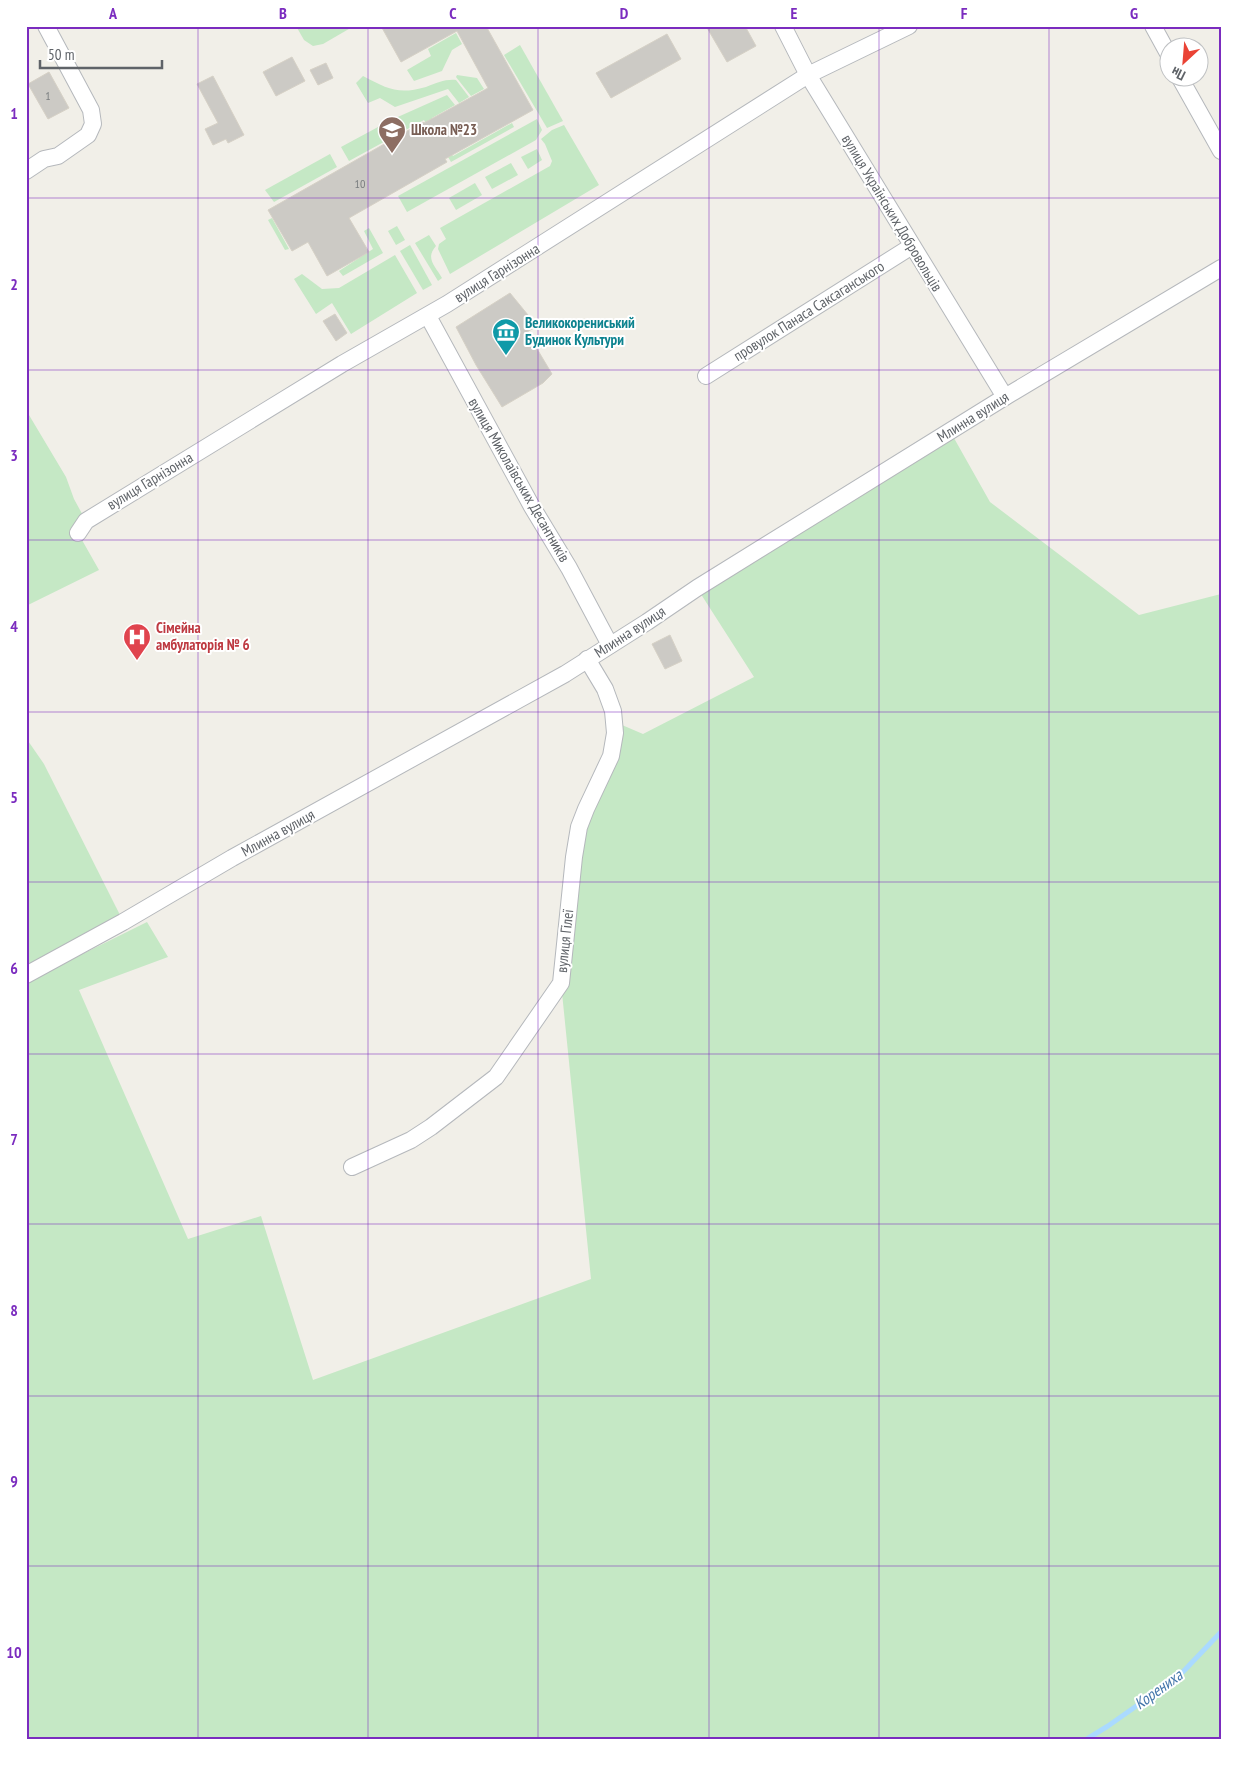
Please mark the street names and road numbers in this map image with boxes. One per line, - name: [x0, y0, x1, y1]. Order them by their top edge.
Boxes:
- street label: вулиця Українських Добровольців: [838, 131, 947, 295]
- street label: вулиця Гарнізонна: [451, 239, 543, 306]
- street label: провулок Панаса Саксаганського: [730, 256, 888, 365]
- street label: Млинна вулиця: [933, 387, 1012, 446]
- street label: вулиця Миколаївських Десантників: [465, 394, 574, 565]
- street label: вулиця Гарнізонна: [103, 447, 196, 514]
- street label: Млинна вулиця: [591, 601, 669, 662]
- street label: Млинна вулиця: [238, 805, 318, 861]
- street label: вулиця Гілеї: [552, 908, 577, 974]

